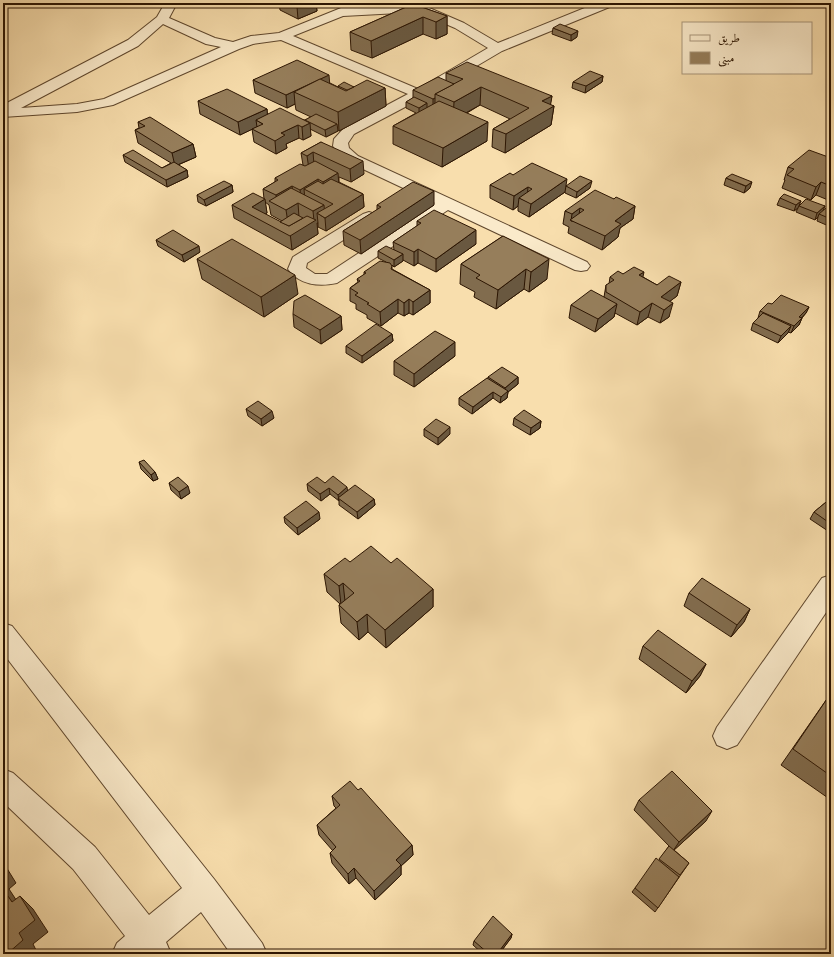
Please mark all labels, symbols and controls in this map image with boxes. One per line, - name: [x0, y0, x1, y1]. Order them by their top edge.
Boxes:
- legend: [682, 22, 812, 74]
- text: طريق: [718, 33, 740, 46]
- text: مبنى: [718, 53, 734, 67]

